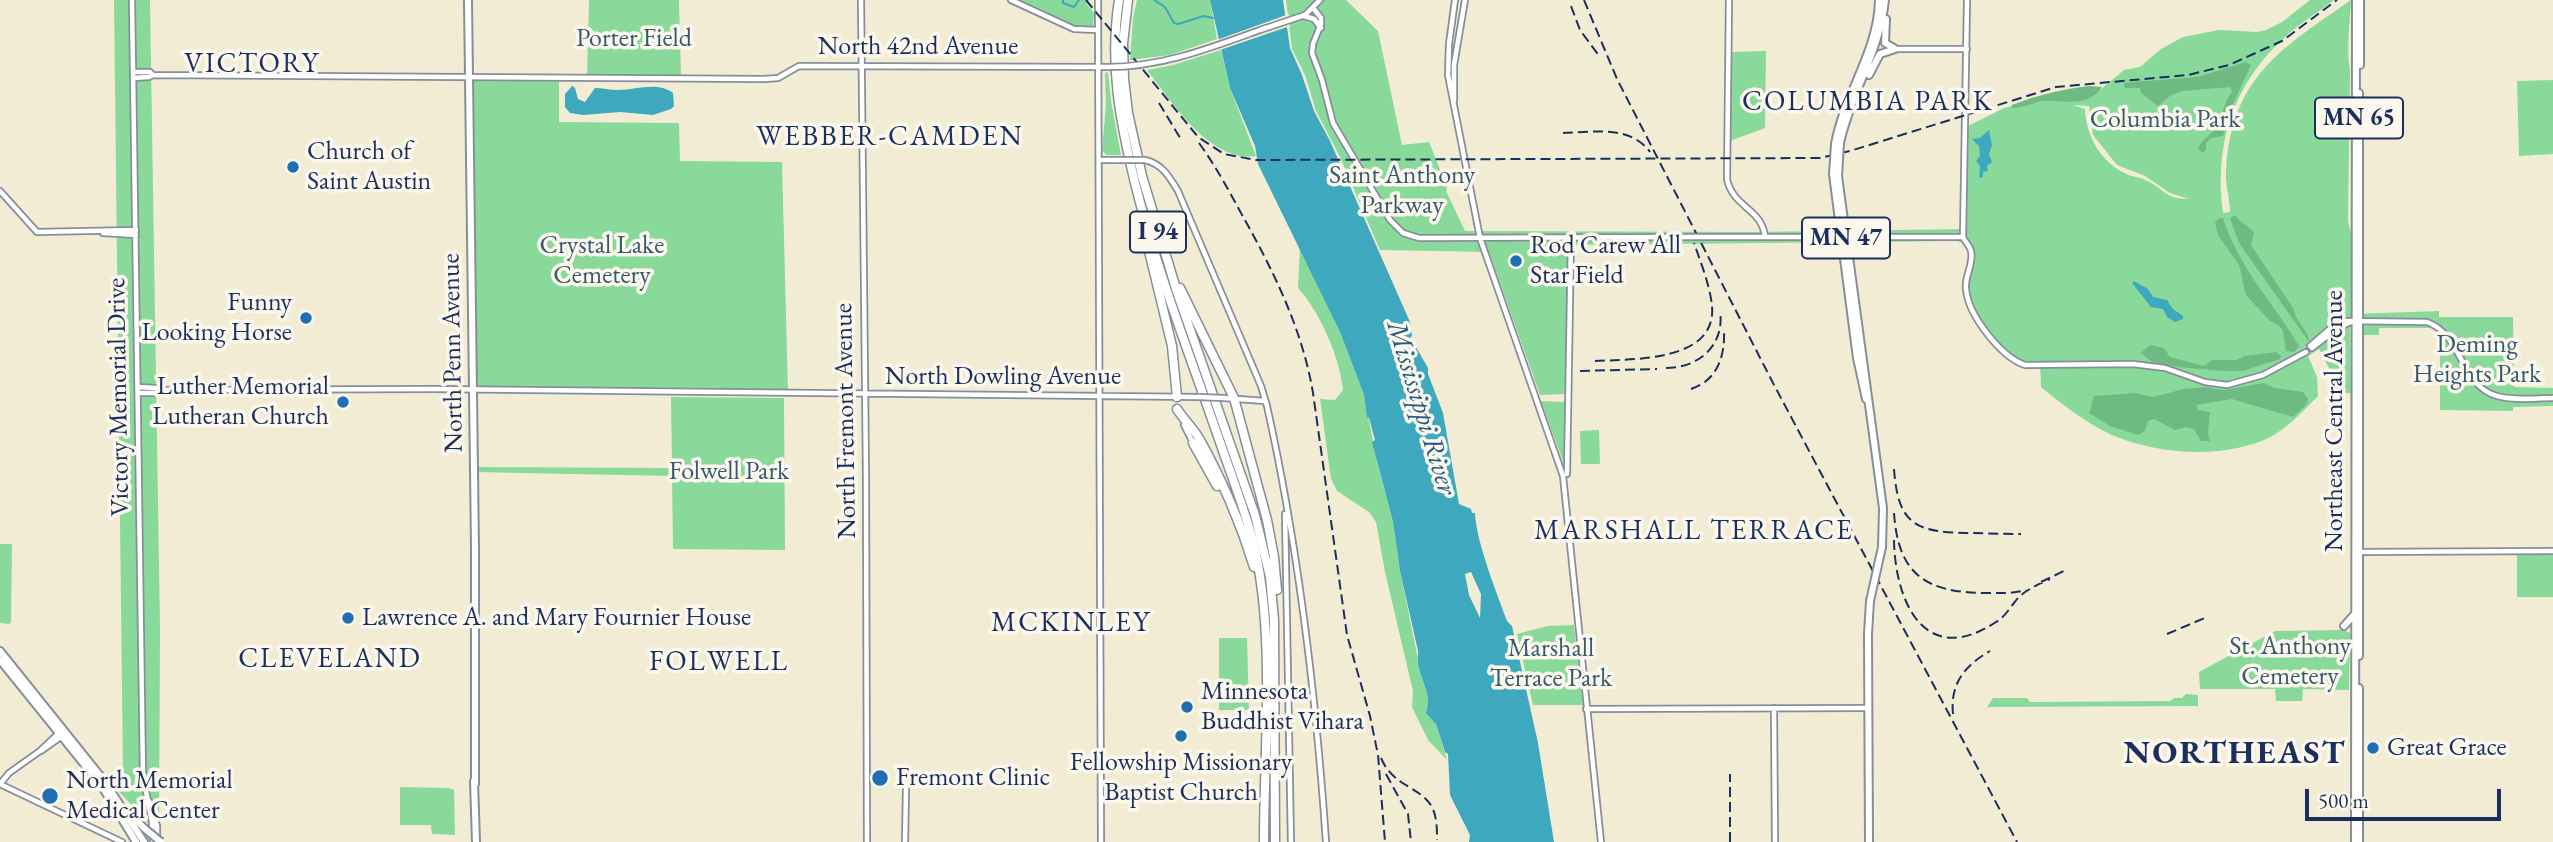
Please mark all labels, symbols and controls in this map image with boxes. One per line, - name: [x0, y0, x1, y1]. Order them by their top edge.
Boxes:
- park label: Porter Field: [576, 23, 692, 55]
- street label: North 42nd Avenue: [818, 31, 1018, 63]
- district label: VICTORY: [185, 47, 319, 81]
- district label: COLUMBIA PARK: [1744, 85, 1992, 119]
- road number: MN 65: [2315, 98, 2403, 138]
- park label: Columbia Park: [2090, 104, 2240, 136]
- district label: WEBBER-CAMDEN: [758, 120, 1022, 154]
- place label: Church of Saint Austin: [307, 136, 431, 198]
- marker: Church of Saint Austin: [285, 159, 301, 175]
- park label: Saint Anthony Parkway: [1329, 160, 1475, 222]
- road number: I 94: [1130, 212, 1186, 253]
- road number: MN 47: [1802, 218, 1890, 258]
- park label: Crystal Lake Cemetery: [540, 230, 664, 292]
- place label: Rod Carew All Star Field: [1530, 230, 1681, 292]
- street label: North Penn Avenue: [436, 253, 470, 453]
- marker: Rod Carew All Star Field: [1508, 253, 1524, 269]
- street label: Victory Memorial Drive: [101, 277, 137, 517]
- place label: Funny Looking Horse: [142, 287, 292, 348]
- street label: Northeast Central Avenue: [2319, 290, 2351, 552]
- street label: North Fremont Avenue: [828, 303, 864, 539]
- marker: Funny Looking Horse: [298, 310, 314, 326]
- water label: Mississippi River: [1379, 317, 1463, 499]
- park label: Deming Heights Park: [2413, 329, 2541, 390]
- street label: North Dowling Avenue: [885, 361, 1121, 393]
- place label: Luther Memorial Lutheran Church: [152, 371, 329, 432]
- marker: Luther Memorial Lutheran Church: [335, 394, 351, 410]
- park label: Folwell Park: [669, 456, 789, 488]
- district label: MARSHALL TERRACE: [1536, 514, 1852, 548]
- place label: Lawrence A. and Mary Fournier House: [362, 602, 751, 634]
- district label: MCKINLEY: [992, 606, 1150, 640]
- marker: Lawrence A. and Mary Fournier House: [340, 610, 356, 626]
- park label: St. Anthony Cemetery: [2229, 631, 2351, 692]
- park label: Marshall Terrace Park: [1490, 633, 1612, 694]
- district label: CLEVELAND: [239, 642, 421, 676]
- district label: FOLWELL: [650, 645, 788, 679]
- place label: Minnesota Buddhist Vihara: [1201, 676, 1364, 738]
- marker: Minnesota Buddhist Vihara: [1179, 699, 1195, 715]
- marker: Fellowship Missionary Baptist Church: [1173, 728, 1189, 744]
- place label: Great Grace: [2387, 732, 2507, 764]
- district label: NORTHEAST: [2125, 734, 2345, 774]
- marker: Great Grace: [2365, 740, 2381, 756]
- place label: Fellowship Missionary Baptist Church: [1070, 747, 1292, 808]
- place label: Fremont Clinic: [896, 762, 1050, 794]
- place label: North Memorial Medical Center: [66, 765, 233, 826]
- marker: Fremont Clinic: [870, 768, 890, 788]
- scale bar: [2308, 776, 2504, 820]
- marker: North Memorial Medical Center: [40, 786, 60, 806]
- text: 500 m: [2318, 787, 2369, 814]

